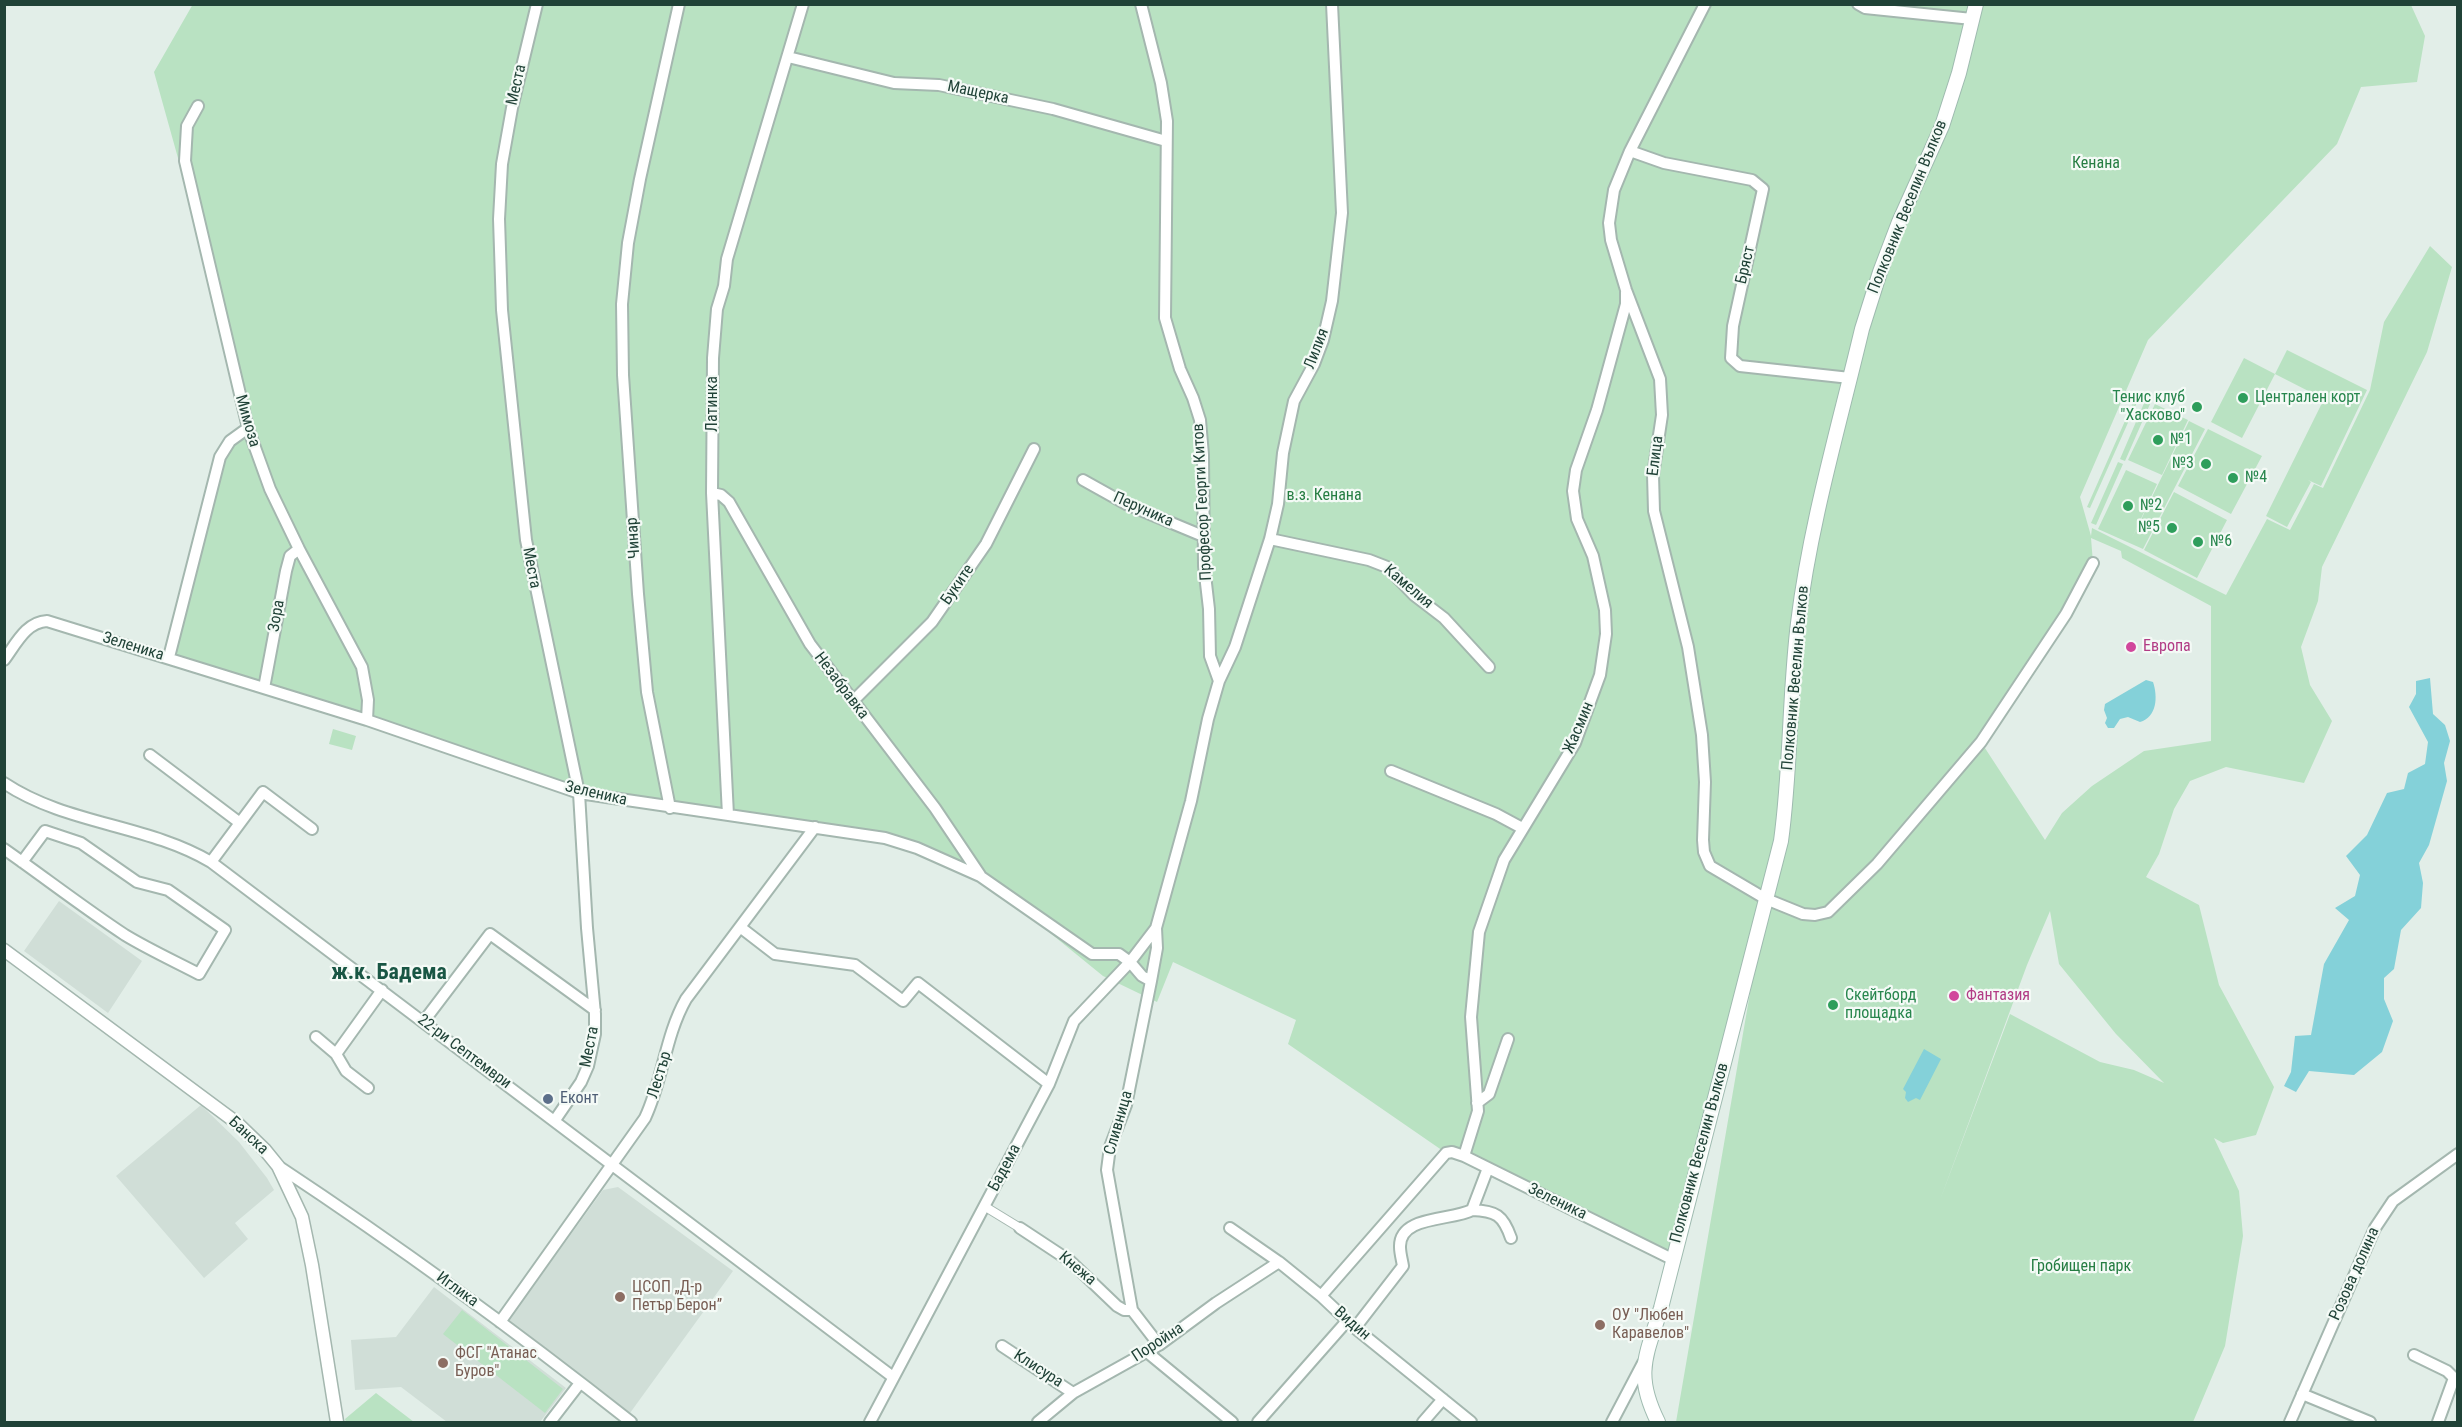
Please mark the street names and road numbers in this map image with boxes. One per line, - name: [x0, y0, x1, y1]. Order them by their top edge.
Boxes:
- street label: Места: [503, 63, 531, 107]
- street label: Мащерка: [946, 77, 1010, 109]
- street label: Полковник Веселин Вълков: [1864, 117, 1952, 297]
- street label: Бряст: [1732, 244, 1760, 286]
- street label: Лилия: [1301, 326, 1333, 372]
- street label: Латинка: [703, 376, 723, 432]
- street label: Мимоза: [230, 393, 264, 449]
- street label: Професор Георги Китов: [1189, 423, 1217, 581]
- street label: Елица: [1644, 435, 1668, 477]
- street label: Перуника: [1110, 488, 1176, 532]
- street label: Чинар: [623, 517, 645, 559]
- street label: Места: [518, 546, 544, 590]
- street label: Буките: [937, 561, 979, 609]
- street label: Камелия: [1379, 561, 1437, 613]
- street label: Полковник Веселин Вълков: [1778, 585, 1814, 771]
- street label: Зора: [265, 599, 289, 633]
- street label: Зеленика: [100, 629, 166, 665]
- street label: Незабравка: [810, 649, 872, 723]
- street label: Жасмин: [1560, 699, 1598, 757]
- street label: Зеленика: [563, 778, 629, 810]
- street label: 22-ри Септември: [413, 1011, 515, 1093]
- street label: Места: [577, 1025, 603, 1069]
- street label: Лестър: [644, 1049, 676, 1101]
- street label: Полковник Веселин Вълков: [1667, 1061, 1733, 1245]
- street label: Сливница: [1101, 1089, 1137, 1157]
- street label: Банска: [224, 1113, 272, 1159]
- street label: Бадема: [985, 1141, 1025, 1195]
- street label: Зеленика: [1524, 1180, 1590, 1224]
- street label: Розова долина: [2326, 1224, 2384, 1324]
- street label: Кнежа: [1054, 1248, 1100, 1290]
- street label: Иглика: [432, 1268, 482, 1312]
- street label: Видин: [1330, 1303, 1374, 1345]
- street label: Поройна: [1129, 1319, 1187, 1367]
- street label: Клисура: [1010, 1346, 1066, 1392]

